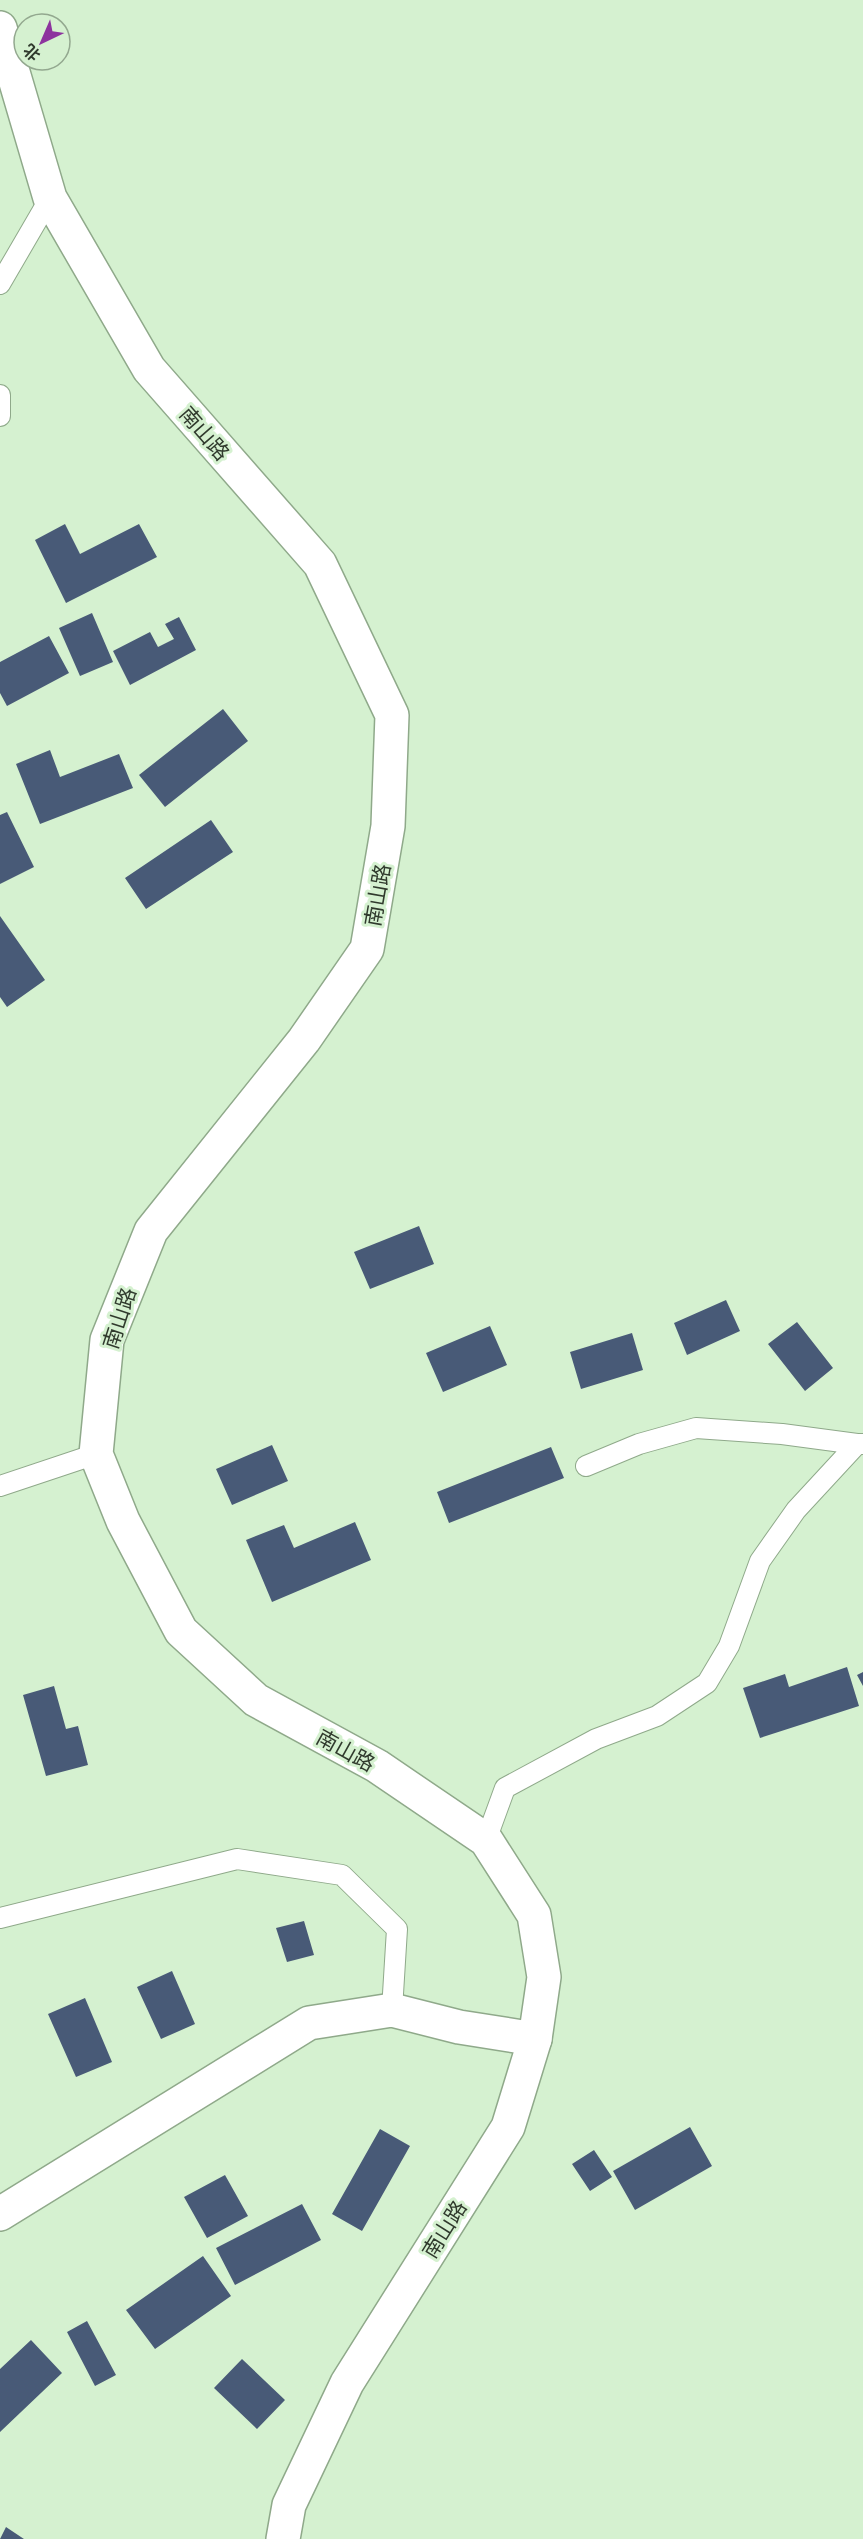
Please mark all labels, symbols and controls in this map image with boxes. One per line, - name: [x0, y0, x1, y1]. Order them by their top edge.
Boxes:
- north arrow: [12, 12, 72, 72]
- text: 北: [18, 39, 45, 66]
- street label: 南山路: [174, 400, 236, 466]
- street label: 南山路: [358, 862, 396, 928]
- street label: 南山路: [96, 1284, 142, 1352]
- street label: 南山路: [312, 1722, 380, 1778]
- street label: 南山路: [415, 2195, 473, 2263]

